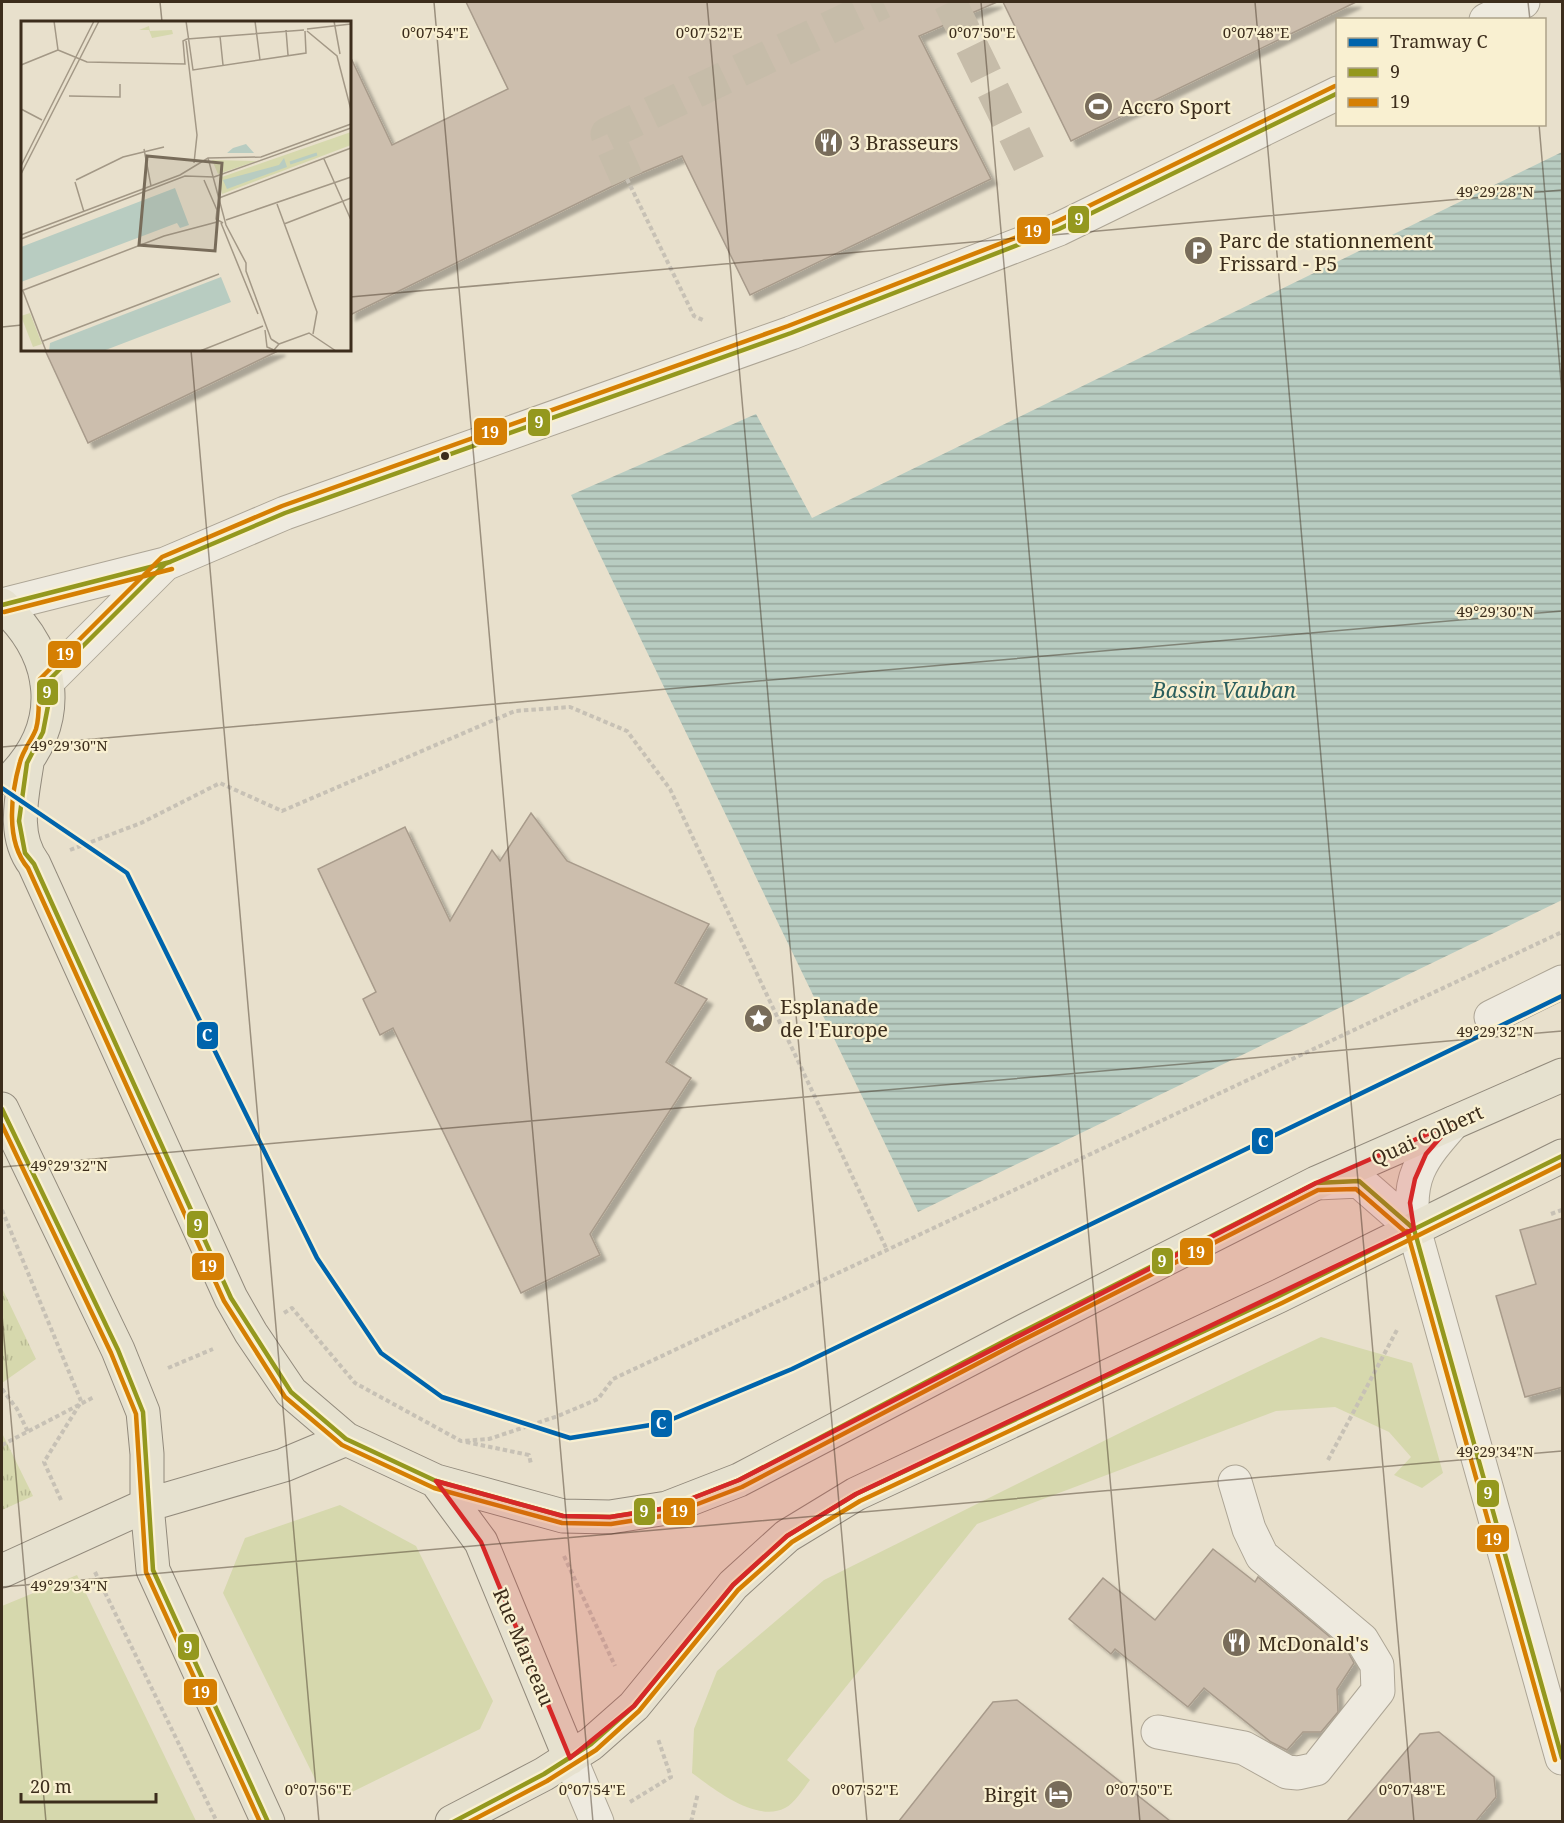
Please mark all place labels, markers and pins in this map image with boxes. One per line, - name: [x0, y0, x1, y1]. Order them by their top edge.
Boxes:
- sports icon: Accro Sport: [1083, 90, 1115, 122]
- place label: Accro Sport: [1120, 93, 1231, 120]
- restaurant icon: 3 Brasseurs: [812, 126, 844, 158]
- place label: 3 Brasseurs: [849, 129, 959, 156]
- place label: Parc de stationnement Frissard - P5: [1219, 227, 1433, 277]
- parking icon: Parc de stationnement Frissard - P5: [1182, 235, 1214, 267]
- unlabelled marker: [439, 450, 451, 462]
- place label: Esplanade de l'Europe: [780, 993, 888, 1043]
- place icon: Esplanade de l'Europe: [743, 1002, 775, 1034]
- restaurant icon: McDonald's: [1221, 1627, 1253, 1659]
- place label: McDonald's: [1258, 1630, 1369, 1657]
- hotel icon: Birgit: [1042, 1778, 1074, 1810]
- place label: Birgit: [984, 1781, 1037, 1808]

